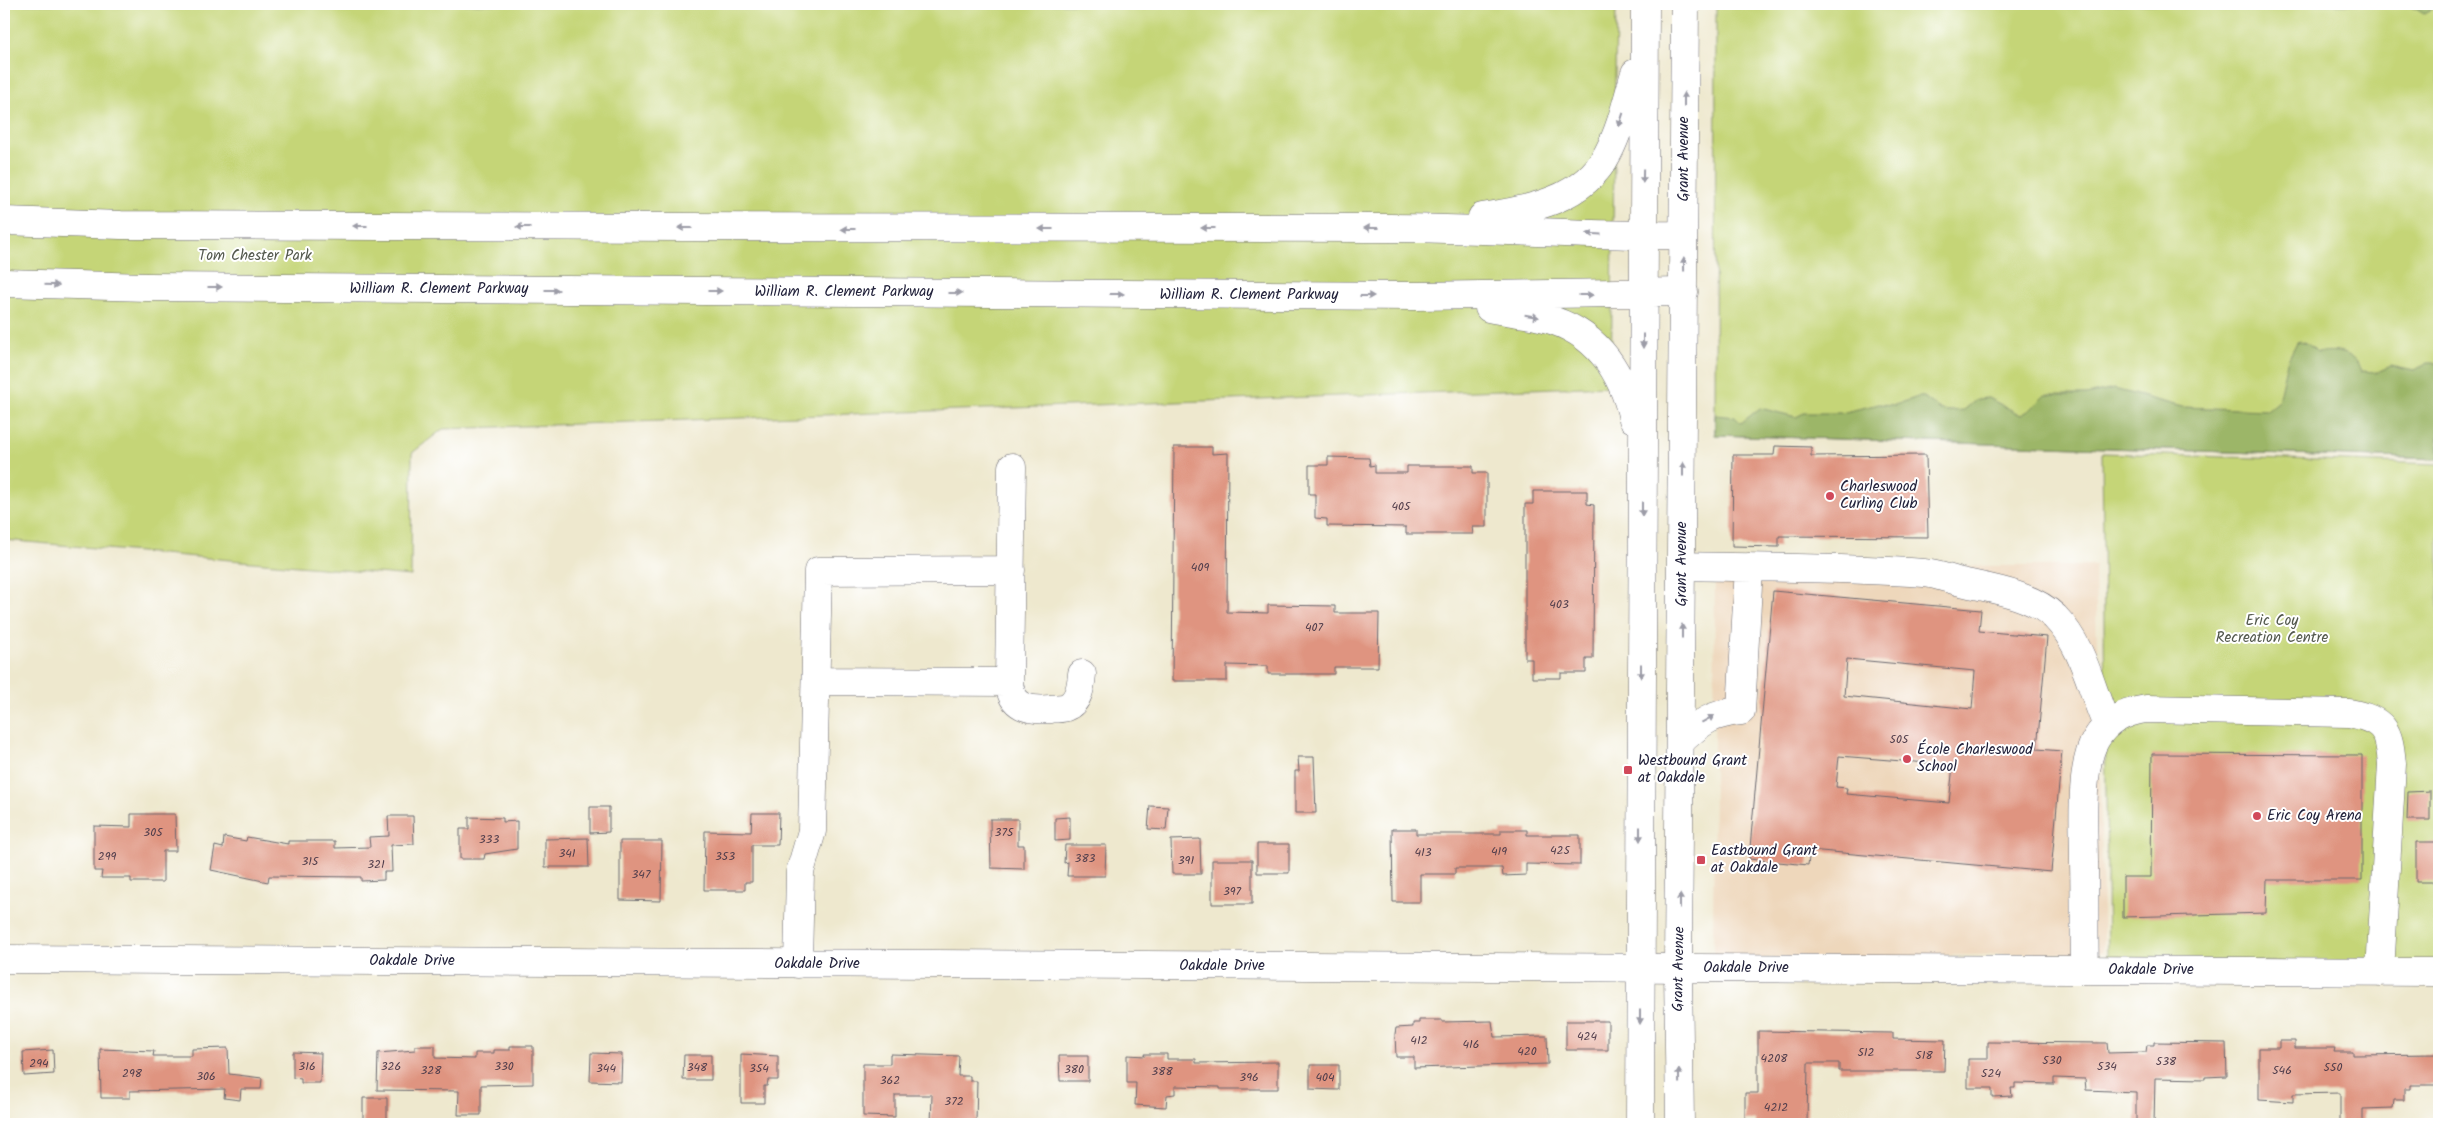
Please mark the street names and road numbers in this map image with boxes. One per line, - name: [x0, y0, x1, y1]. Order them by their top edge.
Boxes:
- street label: Grant Avenue: [1672, 116, 1696, 202]
- street label: William R. Clement Parkway: [350, 277, 529, 301]
- street label: William R. Clement Parkway: [755, 280, 934, 304]
- street label: William R. Clement Parkway: [1160, 283, 1339, 307]
- street label: Grant Avenue: [1670, 521, 1694, 607]
- street label: Grant Avenue: [1666, 926, 1692, 1012]
- street label: Oakdale Drive: [369, 949, 455, 973]
- street label: Oakdale Drive: [774, 952, 860, 976]
- street label: Oakdale Drive: [1179, 954, 1265, 978]
- street label: Oakdale Drive: [1703, 956, 1789, 980]
- street label: Oakdale Drive: [2108, 958, 2194, 982]

